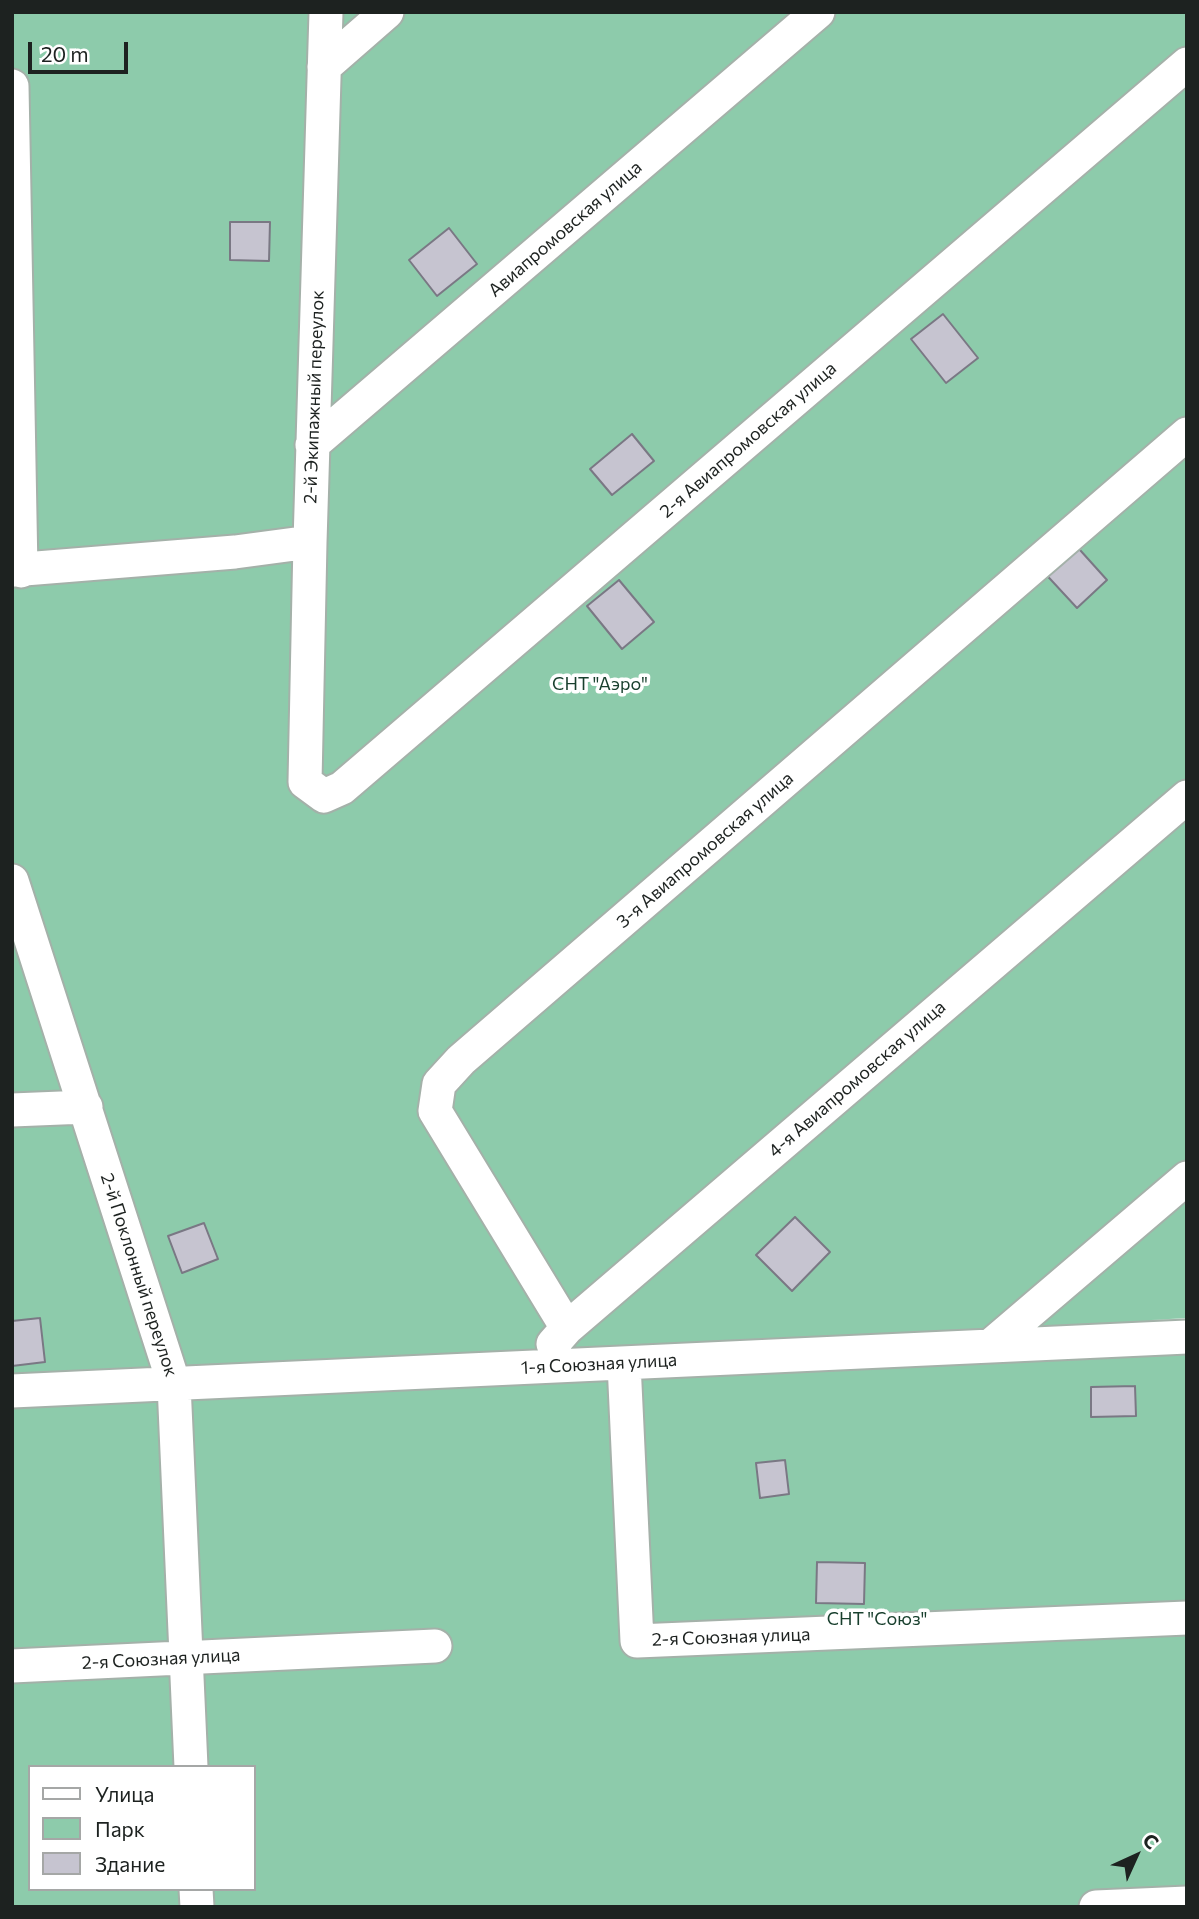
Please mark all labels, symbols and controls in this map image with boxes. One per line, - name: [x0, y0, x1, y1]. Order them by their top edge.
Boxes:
- scale bar: [32, 28, 131, 72]
- text: 20 m: [41, 41, 89, 66]
- street label: Авиапромовская улица: [484, 156, 646, 302]
- street label: 2-й Экипажный переулок: [299, 290, 329, 504]
- street label: 2-я Авиапромовская улица: [655, 357, 841, 523]
- park label: СНТ "Аэро": [552, 673, 648, 695]
- street label: 3-я Авиапромовская улица: [612, 767, 798, 933]
- street label: 4-я Авиапромовская улица: [764, 996, 950, 1162]
- street label: 2-й Поклонный переулок: [96, 1171, 182, 1379]
- street label: 1-я Союзная улица: [520, 1349, 678, 1379]
- park label: СНТ "Союз": [827, 1608, 927, 1630]
- street label: 2-я Союзная улица: [651, 1623, 811, 1651]
- street label: 2-я Союзная улица: [81, 1644, 241, 1674]
- legend: [28, 1765, 256, 1891]
- text: Улица: [95, 1781, 154, 1806]
- text: Парк: [95, 1816, 145, 1841]
- north arrow: [1101, 1821, 1171, 1891]
- text: С: [1138, 1828, 1164, 1854]
- text: Здание: [95, 1851, 165, 1876]

